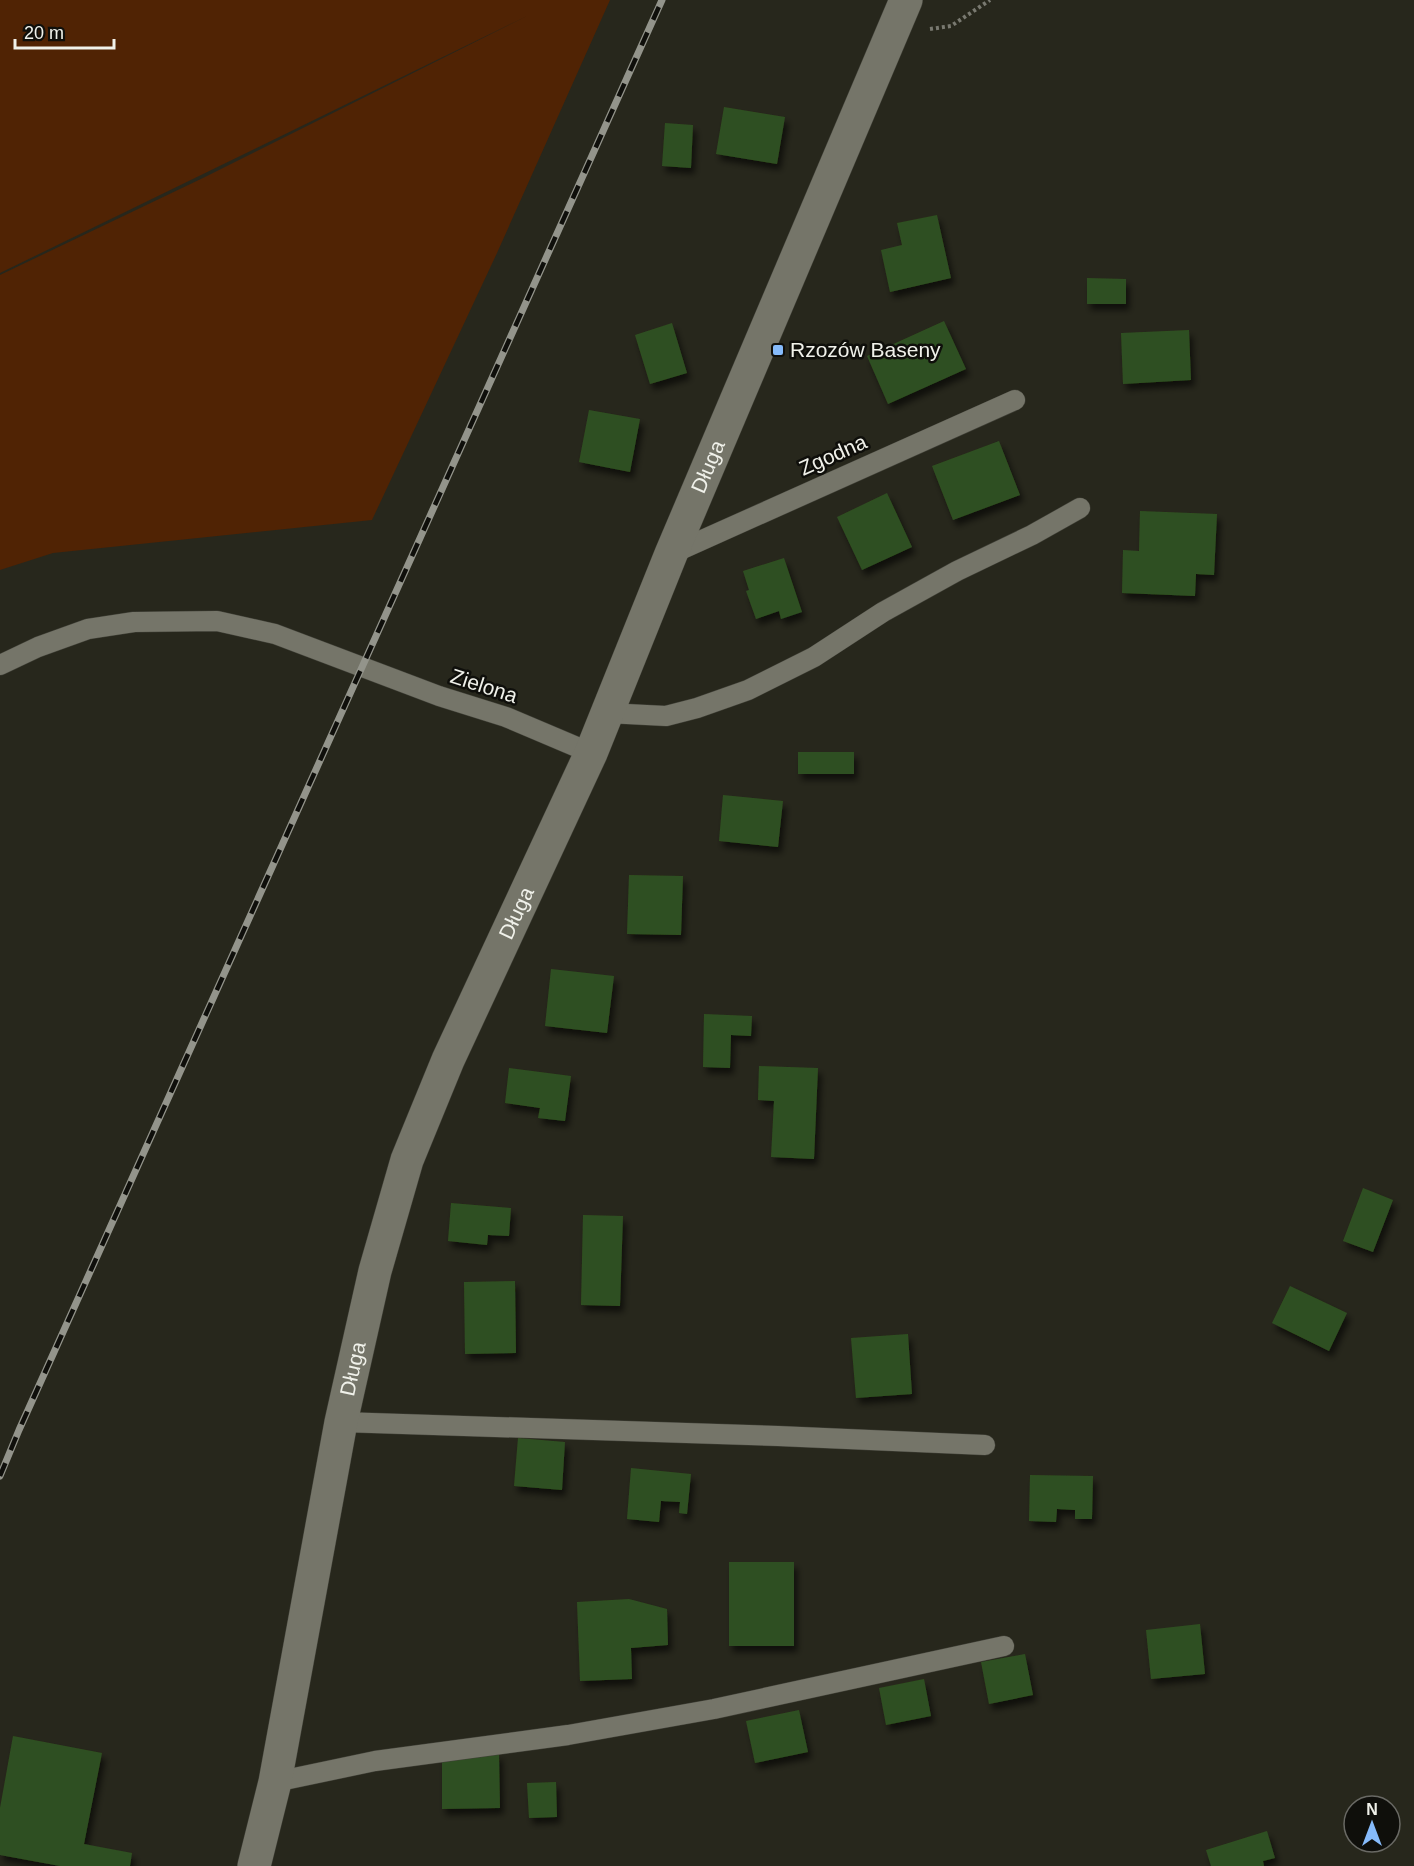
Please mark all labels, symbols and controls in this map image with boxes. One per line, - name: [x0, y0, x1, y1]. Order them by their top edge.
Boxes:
- scale bar: [15, 12, 114, 50]
- text: 20 m: [24, 23, 64, 43]
- place label: Rzozów Baseny: [790, 338, 941, 361]
- marker: Rzozów Baseny: [771, 343, 785, 357]
- street label: Zgodna: [796, 429, 870, 480]
- street label: Długa: [686, 436, 729, 496]
- street label: Zielona: [448, 664, 521, 707]
- street label: Długa: [494, 883, 538, 943]
- street label: Długa: [335, 1339, 370, 1398]
- north arrow: [1342, 1794, 1402, 1854]
- text: N: [1366, 1801, 1378, 1818]

